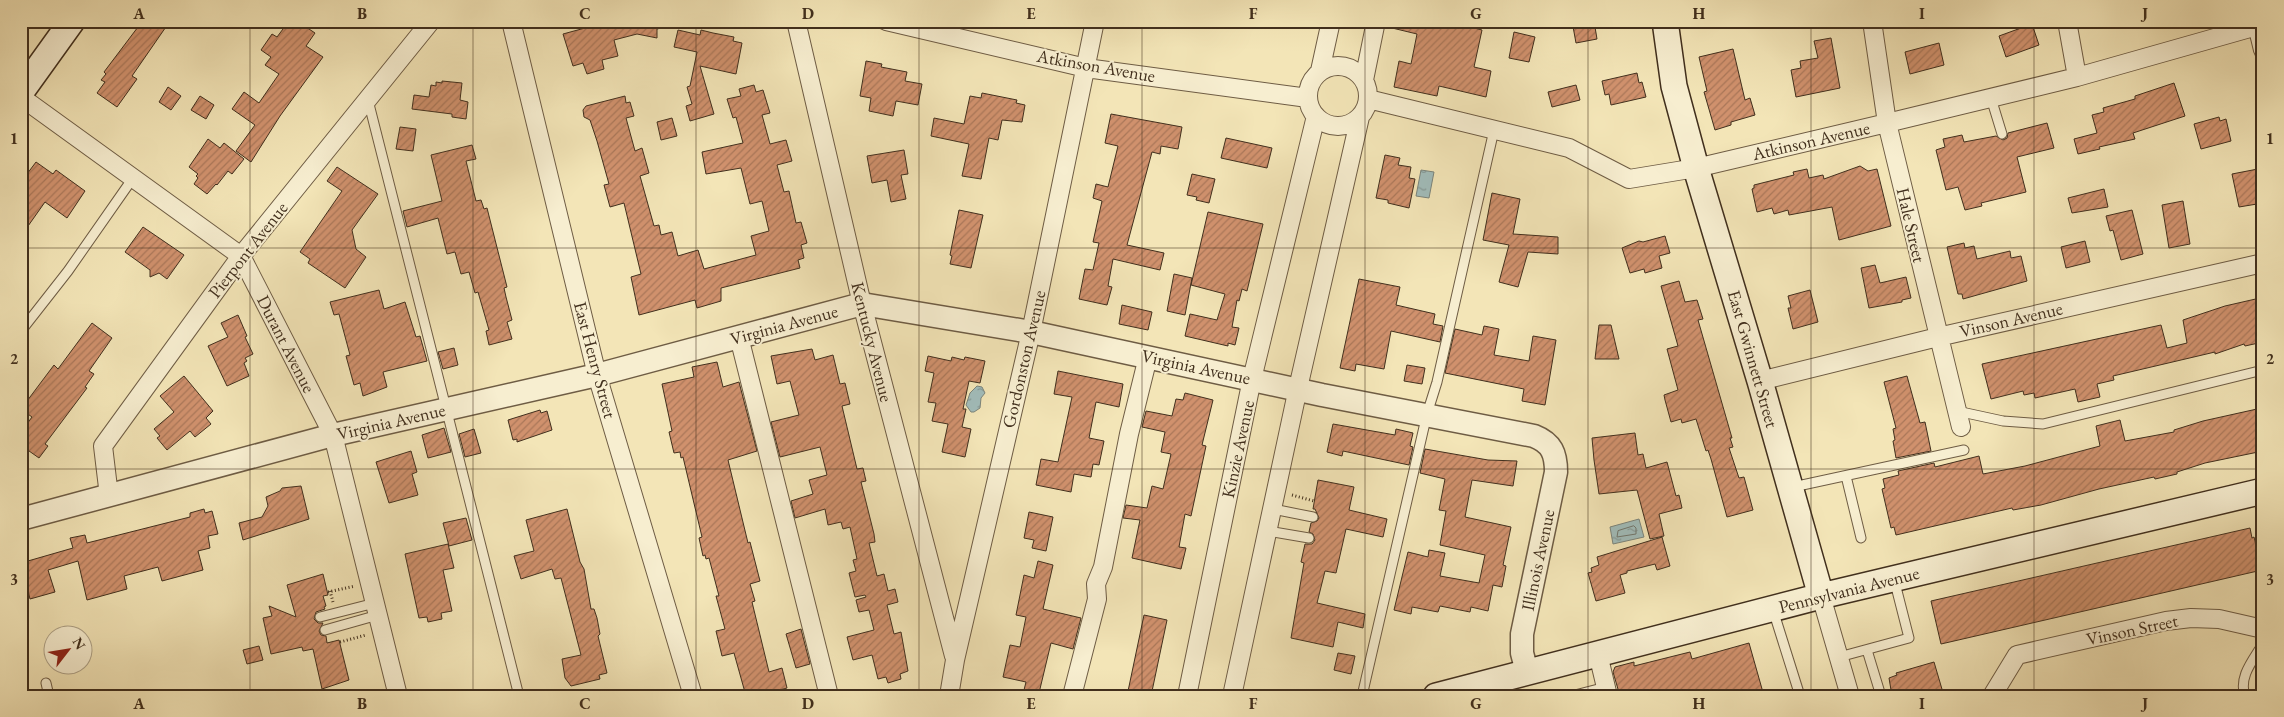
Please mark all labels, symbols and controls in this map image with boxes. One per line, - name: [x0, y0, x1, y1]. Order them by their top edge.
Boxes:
- text: A: [132, 3, 145, 24]
- text: B: [357, 3, 367, 24]
- text: C: [579, 3, 591, 24]
- text: D: [802, 3, 814, 24]
- text: E: [1026, 3, 1036, 24]
- text: F: [1249, 3, 1258, 24]
- text: G: [1470, 3, 1482, 24]
- text: H: [1693, 3, 1706, 24]
- text: I: [1919, 3, 1925, 24]
- text: J: [2140, 3, 2148, 24]
- street label: Atkinson Avenue: [1034, 44, 1157, 87]
- street label: Atkinson Avenue: [1749, 116, 1872, 165]
- text: 1: [10, 128, 18, 149]
- text: 1: [2266, 128, 2274, 149]
- street label: Hale Street: [1892, 185, 1931, 265]
- street label: Pierpont Avenue: [203, 197, 292, 302]
- street label: Kentucky Avenue: [846, 279, 899, 404]
- street label: East Gwinnett Street: [1723, 287, 1784, 431]
- street label: Gordonston Avenue: [996, 288, 1051, 430]
- street label: Durant Avenue: [252, 291, 321, 397]
- street label: Vinson Avenue: [1957, 296, 2065, 343]
- street label: East Henry Street: [569, 299, 622, 421]
- street label: Virginia Avenue: [727, 299, 840, 350]
- street label: Virginia Avenue: [1140, 344, 1253, 389]
- text: 2: [10, 348, 19, 369]
- text: 2: [2266, 348, 2275, 369]
- street label: Virginia Avenue: [334, 398, 447, 445]
- street label: Kinzie Avenue: [1216, 398, 1259, 500]
- street label: Illinois Avenue: [1516, 507, 1559, 613]
- street label: Pennsylvania Avenue: [1776, 561, 1922, 618]
- text: 3: [10, 569, 18, 590]
- text: 3: [2266, 569, 2274, 590]
- street label: Vinson Street: [2084, 609, 2180, 650]
- north arrow: [42, 624, 92, 674]
- text: N: [69, 634, 90, 653]
- text: A: [132, 693, 145, 714]
- text: B: [357, 693, 367, 714]
- text: C: [579, 693, 591, 714]
- text: D: [802, 693, 814, 714]
- text: E: [1026, 693, 1036, 714]
- text: F: [1249, 693, 1258, 714]
- text: G: [1470, 693, 1482, 714]
- text: H: [1693, 693, 1706, 714]
- text: I: [1919, 693, 1925, 714]
- text: J: [2140, 693, 2148, 714]

